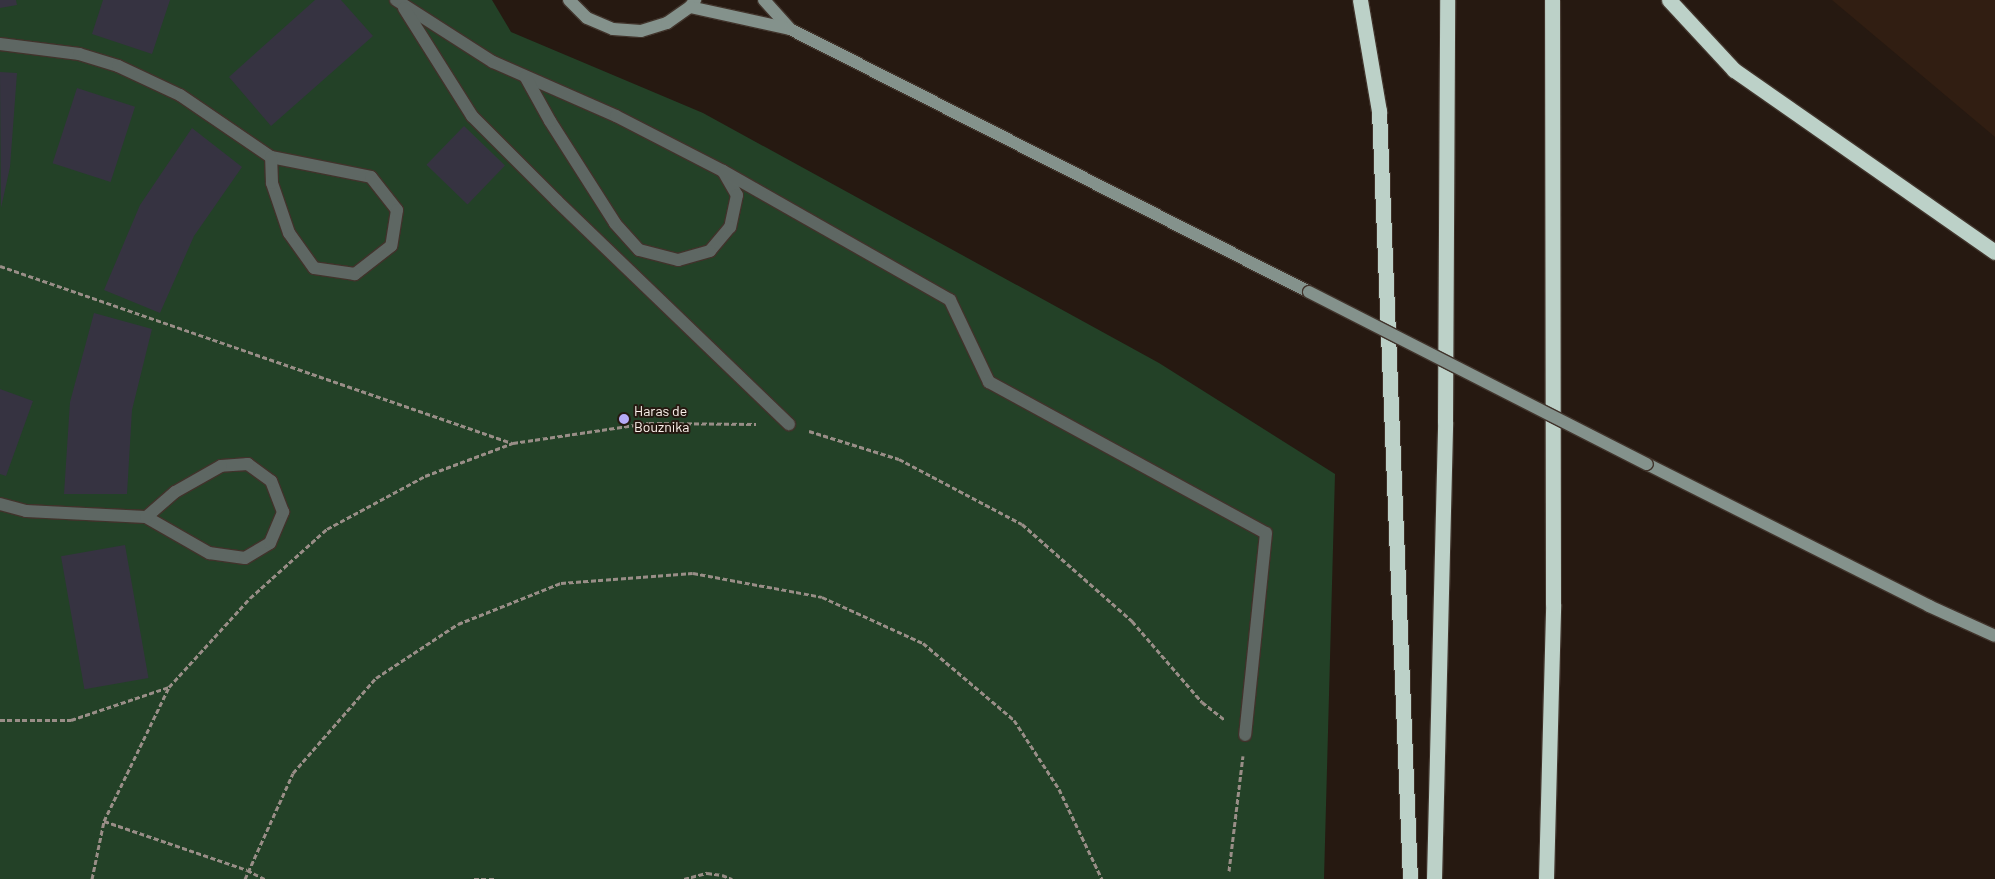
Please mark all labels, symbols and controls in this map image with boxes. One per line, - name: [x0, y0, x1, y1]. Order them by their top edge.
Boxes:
- place label: Haras de Bouznika: [634, 403, 689, 436]
- marker: Haras de Bouznika: [618, 413, 630, 425]

